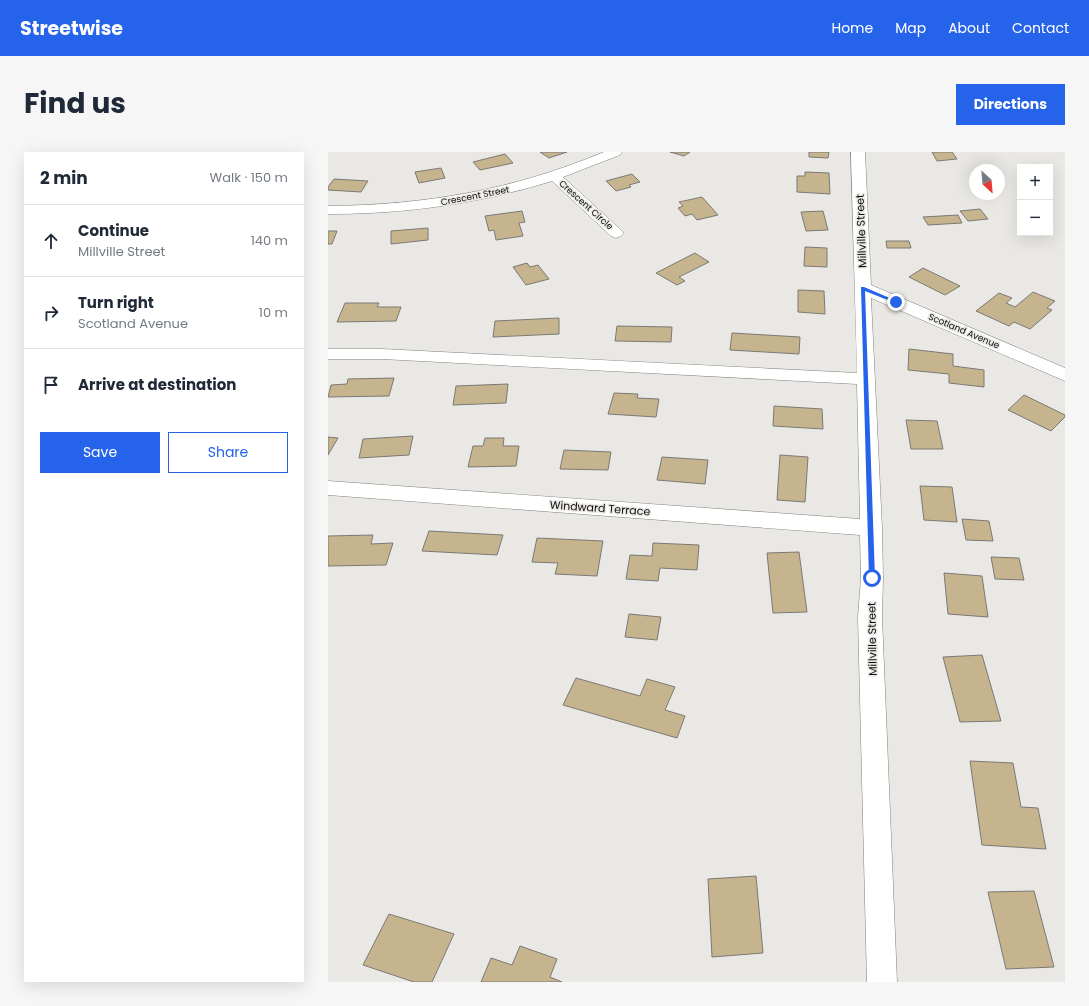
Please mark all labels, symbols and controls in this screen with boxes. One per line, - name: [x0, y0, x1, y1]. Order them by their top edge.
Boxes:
- text: Streetwise: [20, 15, 123, 42]
- text: Home: [831, 18, 873, 38]
- text: Map: [895, 18, 926, 38]
- text: About: [948, 18, 990, 38]
- text: Contact: [1012, 18, 1069, 38]
- text: Find us: [24, 84, 126, 123]
- button: Directions: [956, 84, 1065, 125]
- north arrow: [969, 164, 1005, 200]
- map controls: [1017, 164, 1053, 236]
- button: +: [1017, 164, 1053, 200]
- text: 2 min: [40, 166, 88, 190]
- text: Walk · 150 m: [210, 168, 288, 187]
- street label: Crescent Circle: [556, 178, 616, 233]
- street label: Crescent Street: [440, 183, 510, 209]
- street label: Millville Street: [852, 194, 870, 268]
- button: −: [1017, 200, 1053, 236]
- text: Continue: [78, 220, 149, 241]
- icon: ahead: [40, 230, 62, 252]
- text: 140 m: [251, 231, 288, 250]
- text: Millville Street: [78, 242, 165, 261]
- text: Turn right: [78, 292, 154, 313]
- route end: [887, 293, 905, 311]
- icon: right: [40, 302, 62, 324]
- text: 10 m: [259, 303, 288, 322]
- street label: Scotland Avenue: [927, 311, 1002, 352]
- text: Scotland Avenue: [78, 314, 188, 333]
- icon: arrive: [40, 374, 62, 396]
- text: Arrive at destination: [78, 374, 236, 395]
- button: Save: [40, 432, 160, 473]
- button: Share: [168, 432, 288, 473]
- street label: Windward Terrace: [549, 497, 651, 520]
- route start: [863, 569, 881, 587]
- street label: Millville Street: [863, 602, 881, 676]

